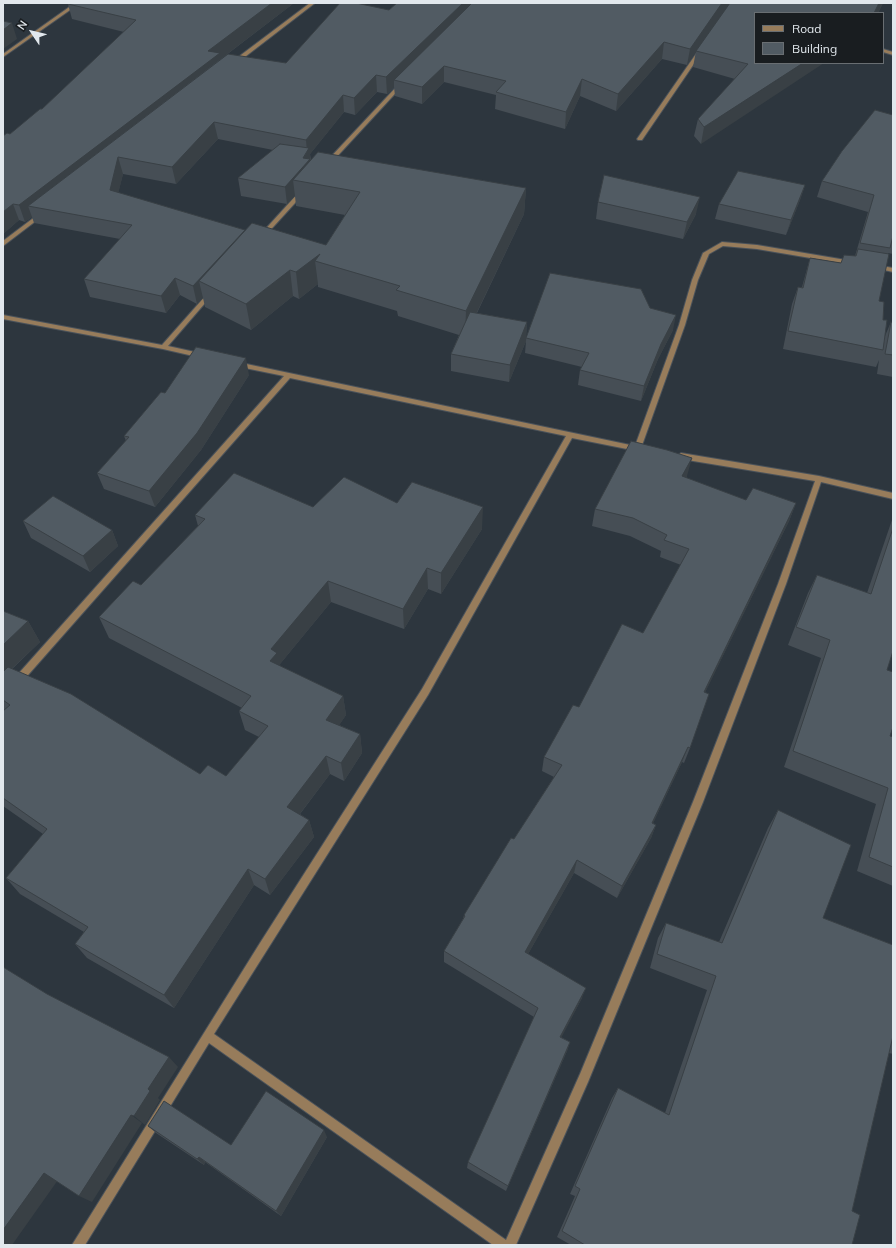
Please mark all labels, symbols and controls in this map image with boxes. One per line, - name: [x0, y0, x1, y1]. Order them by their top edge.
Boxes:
- north arrow: [12, 12, 52, 52]
- legend: [754, 12, 884, 64]
- text: N: [14, 18, 30, 33]
- text: Road: [792, 21, 821, 36]
- text: Building: [792, 41, 837, 56]

